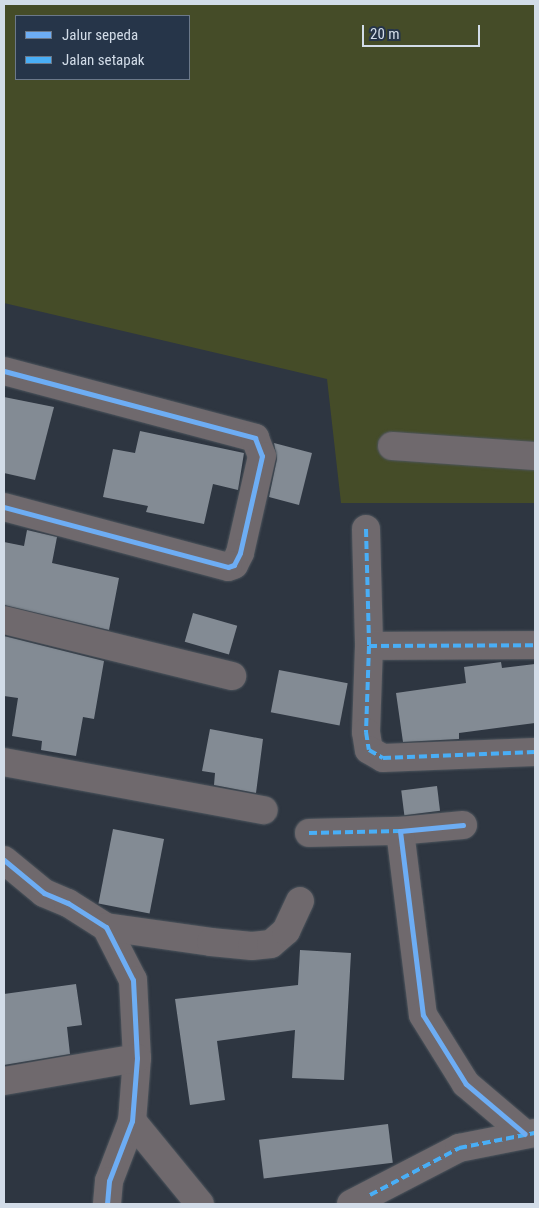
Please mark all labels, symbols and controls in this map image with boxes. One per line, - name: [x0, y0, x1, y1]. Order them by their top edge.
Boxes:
- legend: [15, 15, 190, 80]
- scale bar: [364, 15, 482, 47]
- text: 20 m: [370, 25, 400, 43]
- text: Jalur sepeda: [62, 26, 138, 44]
- text: Jalan setapak: [62, 51, 145, 69]

